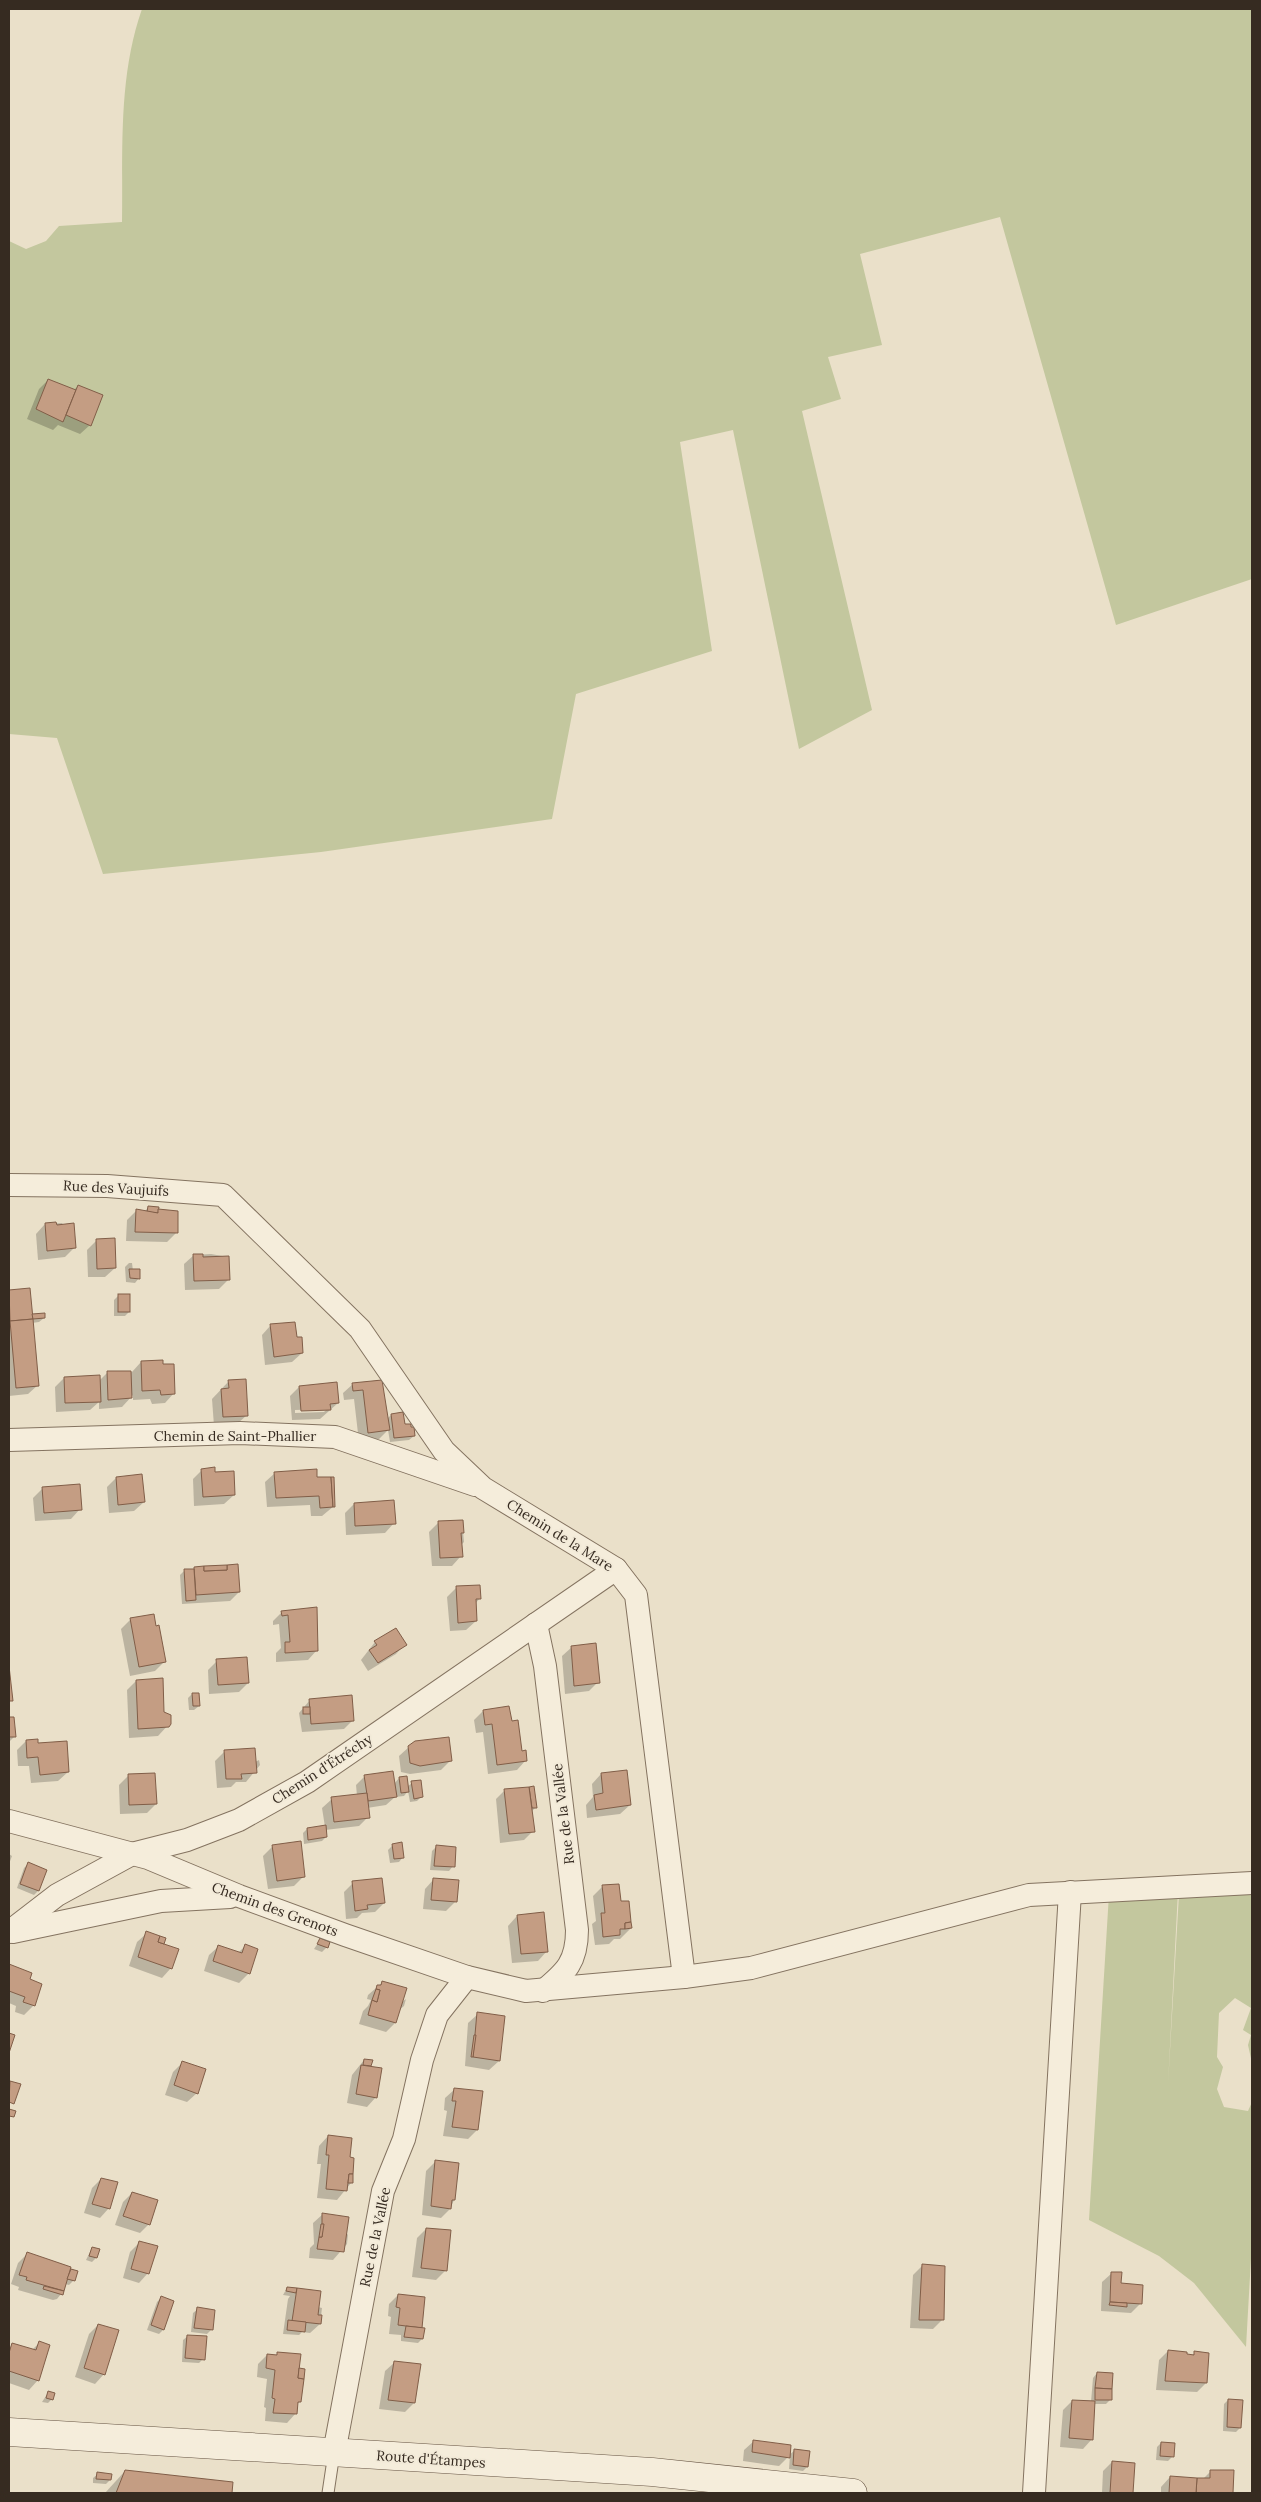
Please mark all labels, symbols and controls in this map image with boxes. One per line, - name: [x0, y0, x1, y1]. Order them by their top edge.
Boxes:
- street label: Rue des Vaujuifs: [63, 1176, 169, 1200]
- street label: Chemin de Saint-Phallier: [154, 1427, 316, 1445]
- street label: Chemin de la Mare: [503, 1495, 617, 1575]
- street label: Chemin d'Étréchy: [268, 1729, 376, 1808]
- street label: Rue de la Vallée: [548, 1762, 578, 1865]
- street label: Chemin des Grenots: [209, 1878, 341, 1940]
- street label: Rue de la Vallée: [356, 2185, 394, 2289]
- street label: Route d'Étampes: [376, 2446, 486, 2472]

